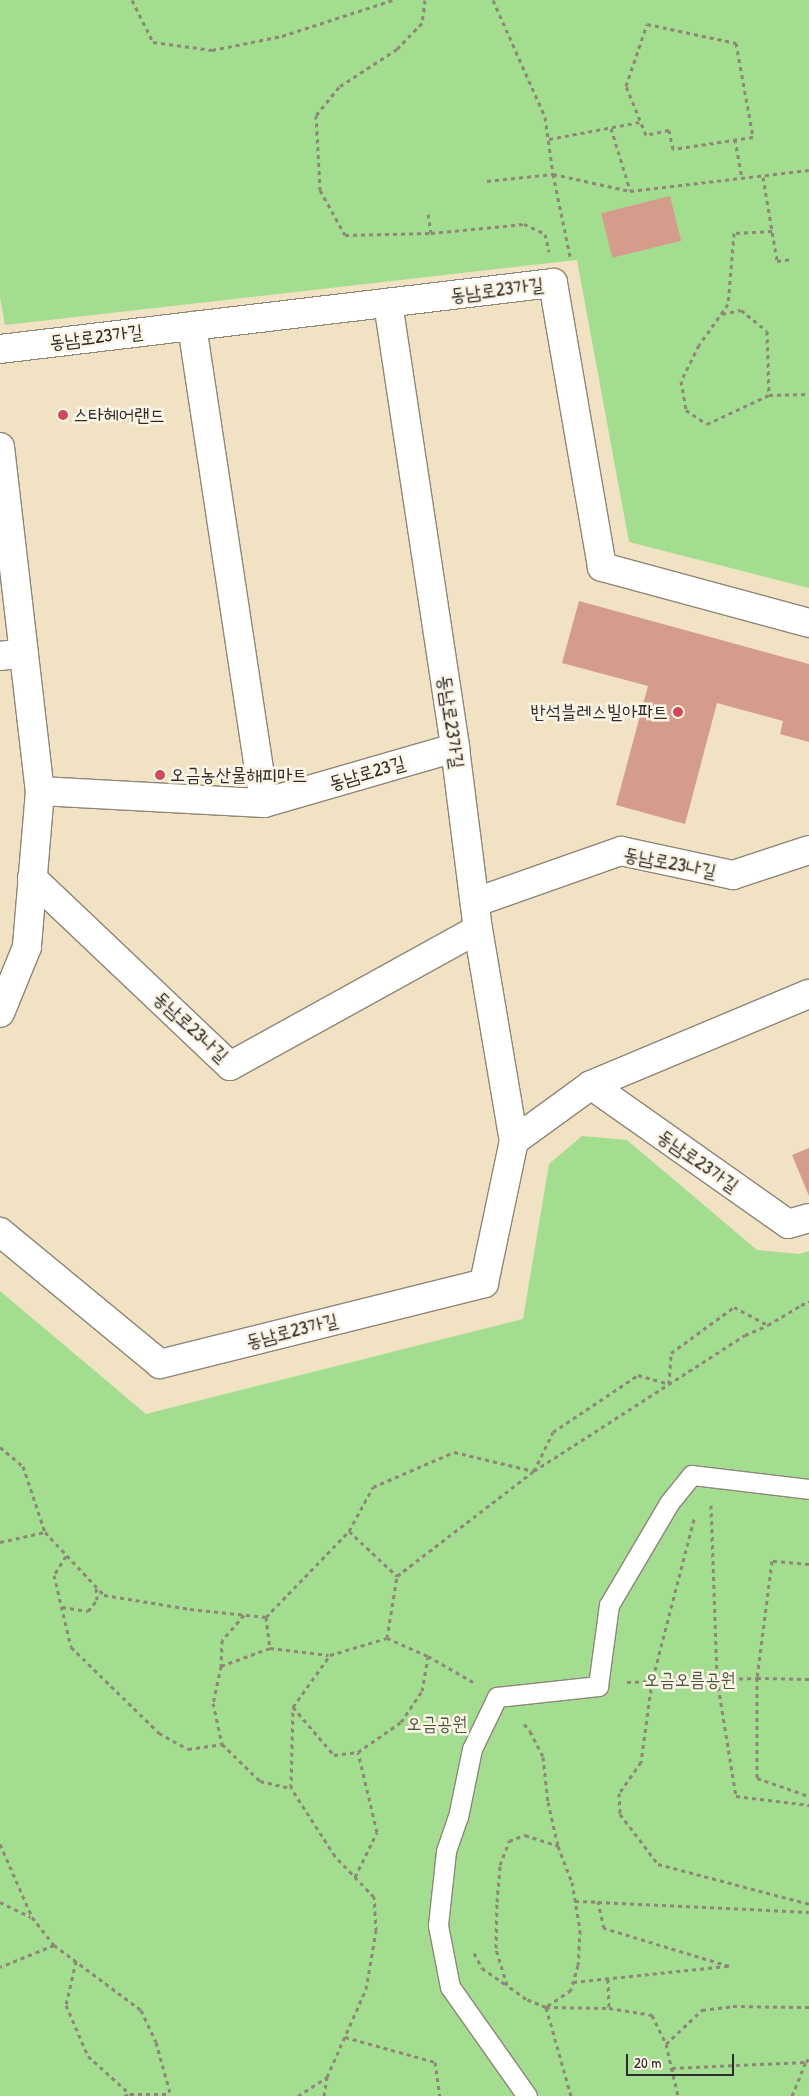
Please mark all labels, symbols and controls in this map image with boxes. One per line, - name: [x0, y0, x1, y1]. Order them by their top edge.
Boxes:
- street label: 동남로23가길: [449, 273, 545, 307]
- street label: 동남로23가길: [48, 320, 144, 354]
- place label: 스타헤어랜드: [73, 404, 165, 426]
- marker: 스타헤어랜드: [57, 409, 69, 421]
- street label: 동남로23가길: [433, 674, 469, 770]
- place label: 반석블레스빌아파트: [530, 701, 668, 723]
- marker: 반석블레스빌아파트: [672, 706, 684, 718]
- street label: 동남로23길: [326, 751, 408, 795]
- place label: 오금농산물해피마트: [170, 764, 308, 786]
- marker: 오금농산물해피마트: [154, 769, 166, 781]
- street label: 동남로23나길: [622, 843, 718, 883]
- street label: 동남로23나길: [149, 987, 233, 1067]
- street label: 동남로23가길: [653, 1125, 743, 1197]
- street label: 동남로23가길: [244, 1309, 340, 1353]
- park label: 오금오름공원: [644, 1669, 736, 1691]
- park label: 오금공원: [406, 1713, 468, 1735]
- scale bar: [629, 2044, 736, 2076]
- text: 20 m: [634, 2052, 661, 2073]

